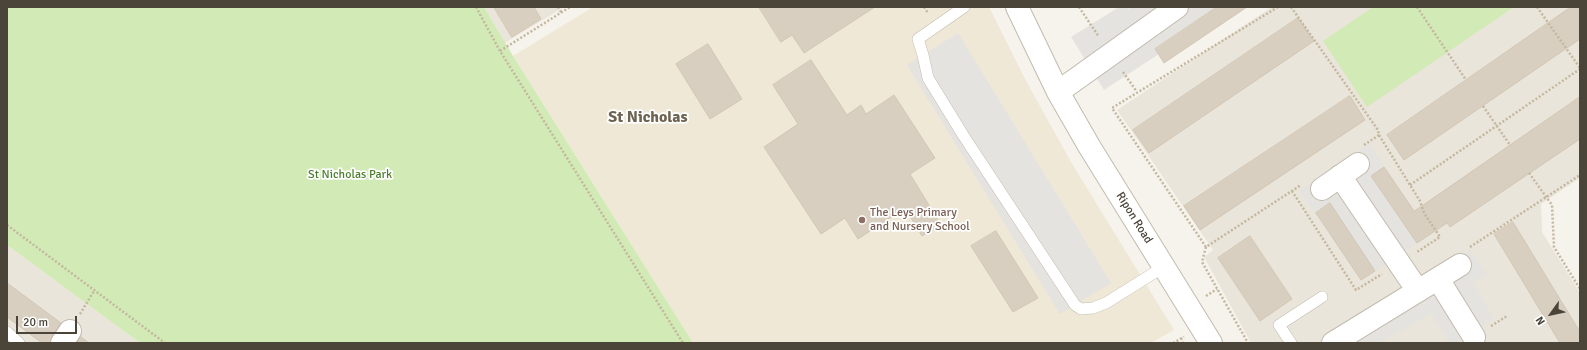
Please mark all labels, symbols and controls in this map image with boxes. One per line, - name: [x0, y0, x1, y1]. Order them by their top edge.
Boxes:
- district label: St Nicholas: [608, 108, 688, 128]
- park label: St Nicholas Park: [308, 168, 392, 182]
- street label: Ripon Road: [1113, 190, 1155, 246]
- place label: The Leys Primary and Nursery School: [870, 206, 970, 234]
- marker: The Leys Primary and Nursery School: [857, 215, 867, 225]
- north arrow: [1531, 294, 1571, 334]
- scale bar: [18, 308, 79, 334]
- text: N: [1533, 314, 1548, 328]
- text: 20 m: [23, 315, 48, 330]

